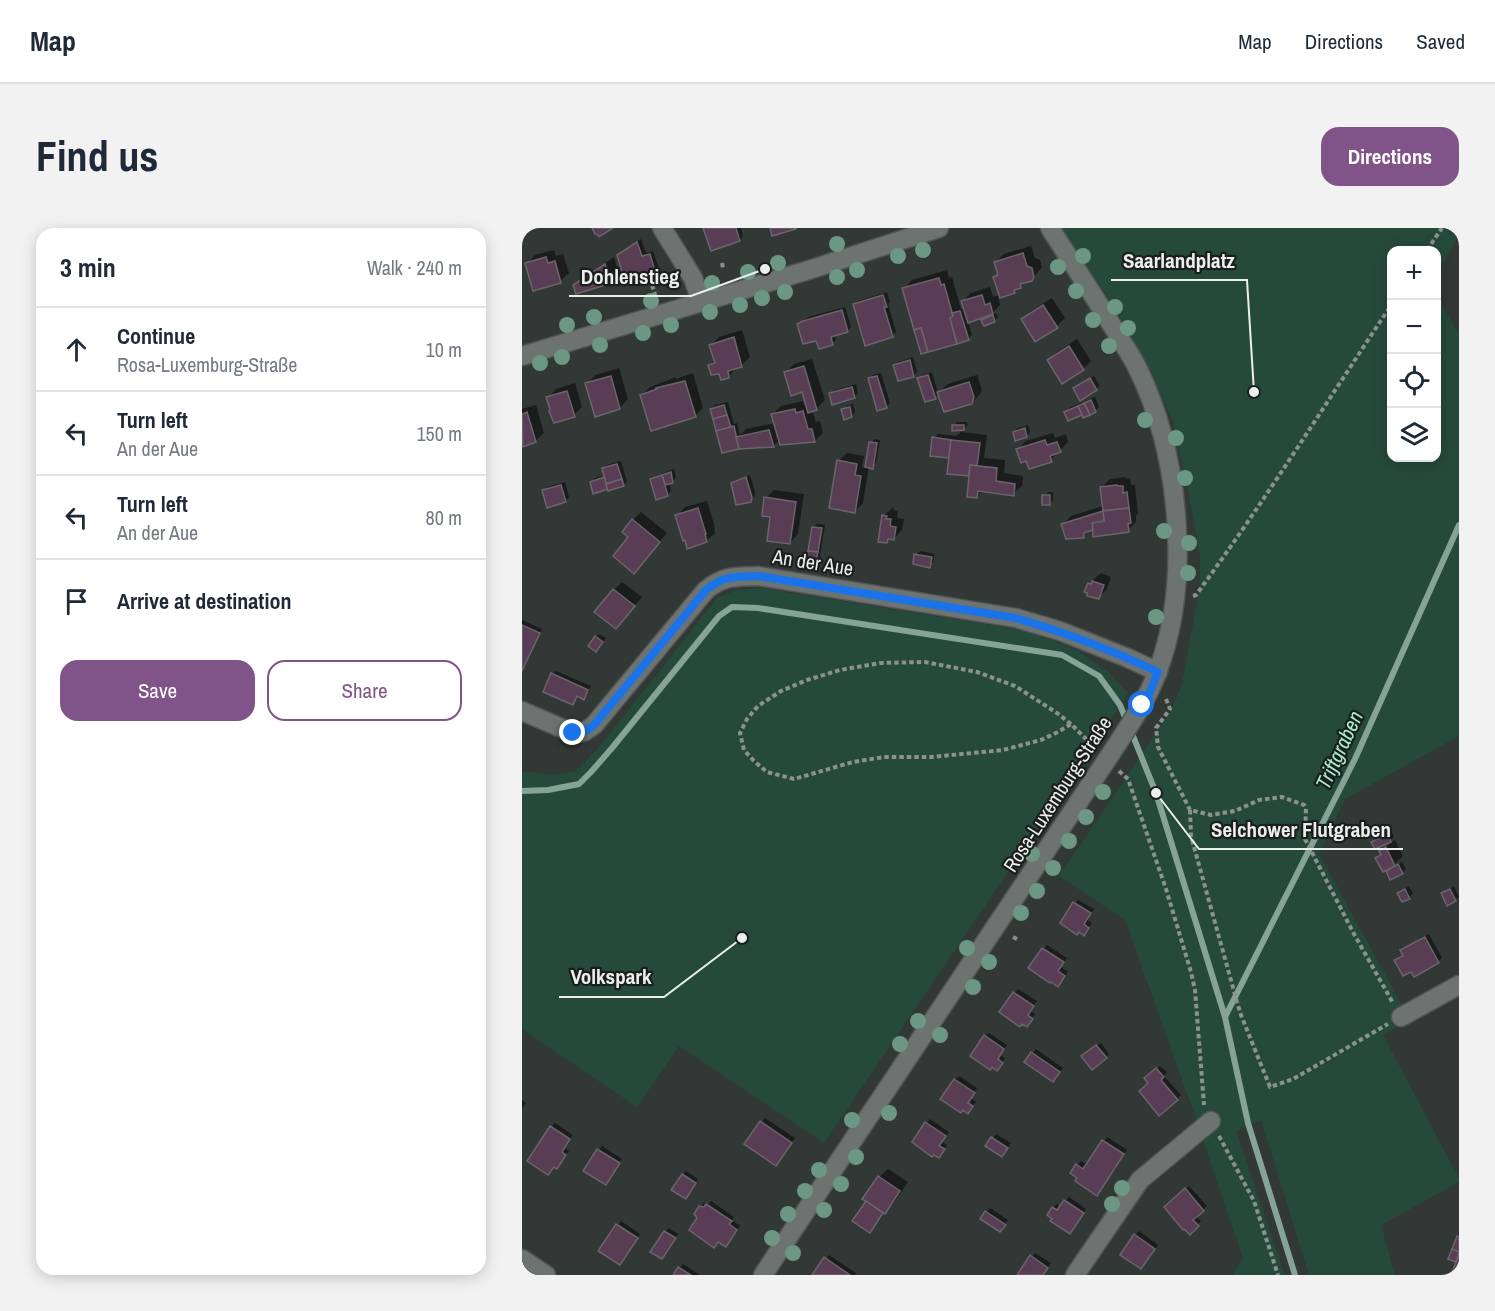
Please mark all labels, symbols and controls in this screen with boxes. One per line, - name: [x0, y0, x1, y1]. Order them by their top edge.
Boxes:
- text: Map: [30, 22, 76, 60]
- text: Map: [1238, 27, 1272, 56]
- text: Directions: [1305, 27, 1383, 56]
- text: Saved: [1416, 27, 1465, 56]
- button: Directions: [1321, 127, 1459, 186]
- text: Find us: [36, 128, 158, 184]
- callout: Saarlandplatz: [1111, 241, 1247, 280]
- text: Saarlandplatz: [1123, 246, 1235, 275]
- map controls: [1387, 246, 1441, 462]
- button: +: [1387, 246, 1441, 300]
- text: 3 min: [60, 250, 116, 285]
- text: Walk · 240 m: [367, 254, 462, 281]
- callout: Dohlenstieg: [569, 257, 691, 296]
- text: Dohlenstieg: [581, 262, 680, 291]
- button: −: [1387, 300, 1441, 354]
- text: Continue: [117, 321, 195, 351]
- icon: ahead: [60, 333, 93, 366]
- text: 10 m: [426, 336, 462, 363]
- text: Rosa-Luxemburg-Straße: [117, 351, 297, 378]
- button: locate: [1387, 354, 1441, 408]
- text: Turn left: [117, 405, 188, 435]
- button: layers: [1387, 408, 1441, 462]
- icon: left: [60, 417, 93, 450]
- text: 150 m: [416, 420, 462, 447]
- text: An der Aue: [117, 435, 198, 462]
- text: Turn left: [117, 489, 188, 519]
- icon: left: [60, 501, 93, 534]
- text: 80 m: [426, 504, 462, 531]
- text: An der Aue: [117, 519, 198, 546]
- street label: An der Aue: [770, 542, 855, 582]
- icon: arrive: [60, 585, 93, 618]
- text: Arrive at destination: [117, 586, 291, 616]
- button: Save: [60, 660, 255, 721]
- button: Share: [267, 660, 462, 721]
- route start: [1128, 691, 1154, 717]
- water label: Triftgraben: [1308, 706, 1370, 794]
- street label: Rosa-Luxemburg-Straße: [997, 711, 1117, 877]
- route end: [559, 719, 585, 745]
- callout: Selchower Flutgraben: [1199, 810, 1403, 849]
- text: Selchower Flutgraben: [1211, 815, 1391, 844]
- callout: Volkspark: [559, 958, 664, 997]
- text: Volkspark: [570, 962, 652, 991]

